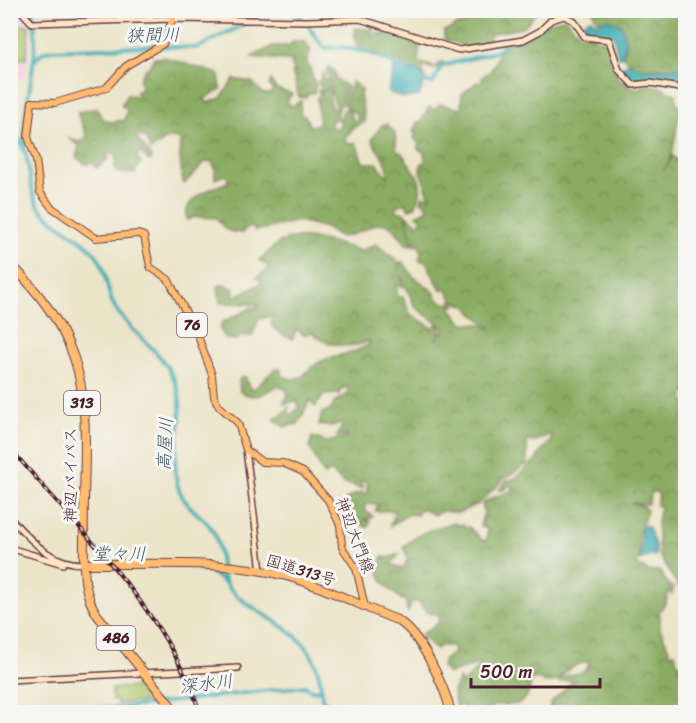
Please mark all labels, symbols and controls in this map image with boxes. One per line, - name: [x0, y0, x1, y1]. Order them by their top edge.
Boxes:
- water label: 狭間川: [126, 19, 180, 51]
- road number: 76: [177, 313, 207, 337]
- road number: 313: [64, 391, 100, 415]
- water label: 高屋川: [148, 416, 182, 472]
- street label: 神辺バイパス: [56, 427, 85, 523]
- street label: 神辺大門線: [327, 492, 383, 578]
- water label: 堂々川: [92, 538, 146, 570]
- street label: 国道313号: [262, 546, 340, 594]
- road number: 486: [96, 626, 136, 650]
- scale bar: [471, 651, 600, 689]
- text: 500 m: [480, 656, 532, 688]
- water label: 深水川: [177, 665, 235, 703]

